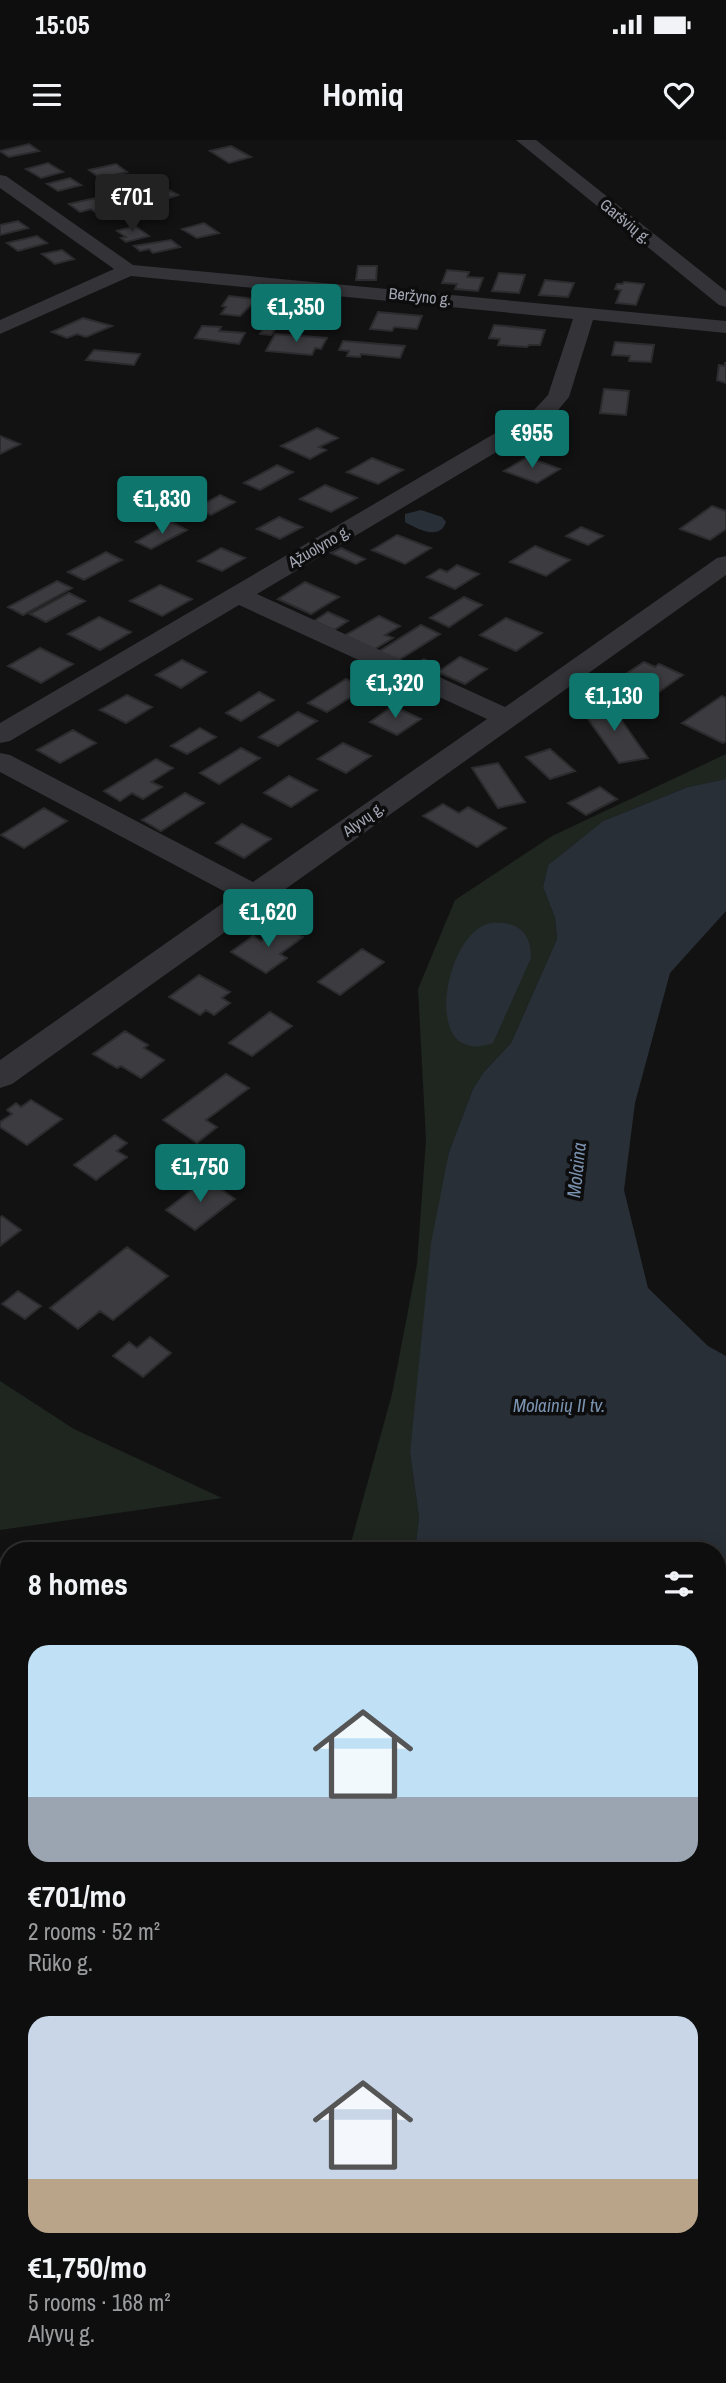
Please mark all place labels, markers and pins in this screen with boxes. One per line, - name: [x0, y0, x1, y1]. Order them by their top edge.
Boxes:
- pin: €701: [91, 174, 173, 234]
- pin: €1,350: [239, 284, 353, 344]
- pin: €955: [491, 410, 573, 470]
- pin: €1,830: [105, 476, 219, 536]
- pin: €1,320: [338, 660, 452, 720]
- pin: €1,130: [557, 674, 671, 733]
- pin: €1,620: [211, 890, 325, 949]
- pin: €1,750: [143, 1144, 257, 1204]

